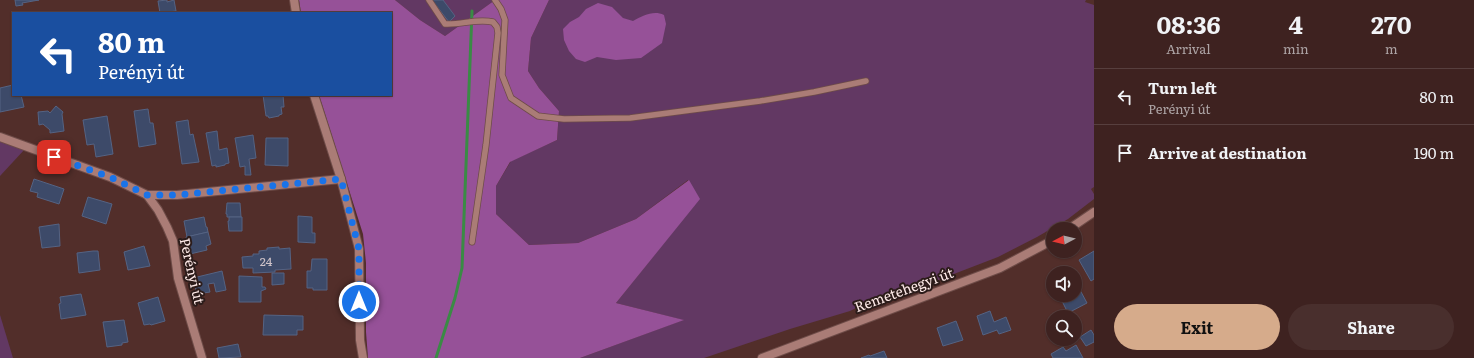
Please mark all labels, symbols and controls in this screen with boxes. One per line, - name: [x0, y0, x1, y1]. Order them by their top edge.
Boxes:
- text: 08:36: [1157, 6, 1221, 41]
- text: 4: [1289, 6, 1303, 41]
- text: 270: [1371, 6, 1412, 41]
- text: 80 m: [98, 20, 165, 62]
- icon: left: [32, 28, 84, 80]
- text: Arrival: [1166, 39, 1211, 58]
- text: min: [1283, 39, 1309, 58]
- text: m: [1385, 39, 1398, 58]
- text: Perényi út: [98, 58, 185, 85]
- text: Turn left: [1148, 76, 1217, 99]
- text: 80 m: [1420, 85, 1454, 108]
- icon: left: [1114, 86, 1136, 108]
- text: Perényi út: [1148, 99, 1211, 118]
- pin: [37, 140, 71, 174]
- text: Arrive at destination: [1148, 141, 1307, 164]
- text: 190 m: [1414, 141, 1454, 164]
- icon: arrive: [1114, 142, 1136, 164]
- icon: arrive: [43, 146, 65, 168]
- north arrow: [1046, 222, 1082, 258]
- map controls: [1046, 222, 1082, 346]
- street label: Perényi út: [176, 236, 210, 306]
- house number: 24: [260, 252, 273, 270]
- street label: Remetehegyi út: [851, 262, 956, 316]
- button: sound: [1046, 266, 1082, 302]
- position arrow: [338, 281, 380, 323]
- button: Exit: [1114, 304, 1280, 350]
- button: Share: [1288, 304, 1454, 350]
- button: search: [1046, 310, 1082, 346]

